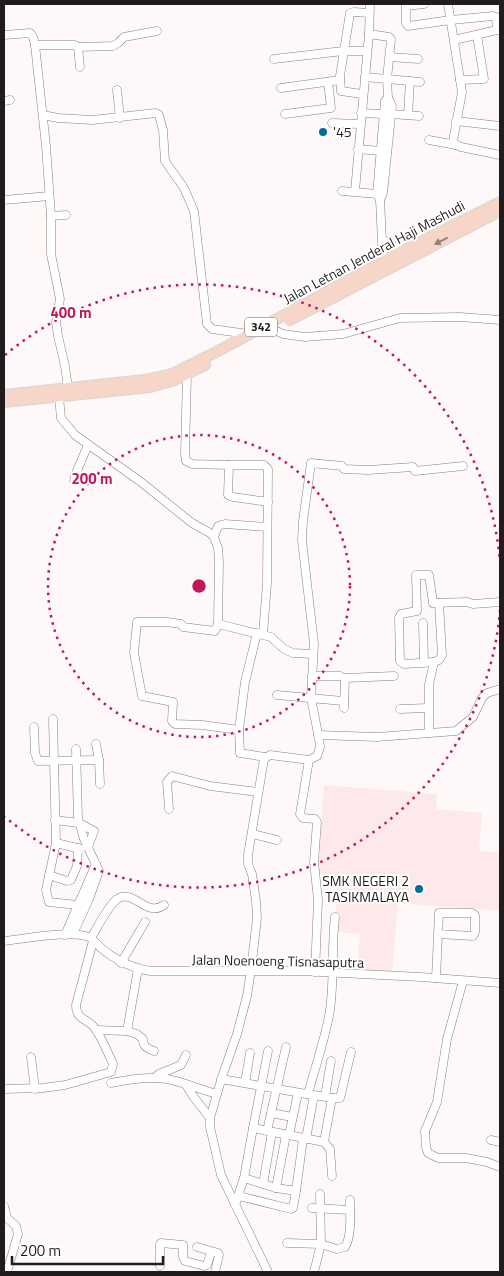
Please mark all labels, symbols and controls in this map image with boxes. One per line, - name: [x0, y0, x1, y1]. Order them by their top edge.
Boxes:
- place label: '45: [333, 121, 352, 142]
- marker: '45: [317, 126, 329, 138]
- street label: Jalan Letnan Jenderal Haji Mashudi: [279, 195, 468, 309]
- one-way arrow: [434, 237, 449, 245]
- text: 400 m: [50, 301, 92, 324]
- road number: 342: [245, 318, 277, 337]
- text: 200 m: [71, 467, 113, 490]
- centre of rings: [190, 577, 208, 595]
- place label: SMK NEGERI 2 TASIKMALAYA: [322, 870, 410, 907]
- marker: SMK NEGERI 2 TASIKMALAYA: [413, 883, 425, 895]
- street label: Jalan Noenoeng Tisnasaputra: [192, 948, 364, 973]
- scale bar: [12, 1234, 164, 1266]
- text: 200 m: [20, 1239, 61, 1262]

